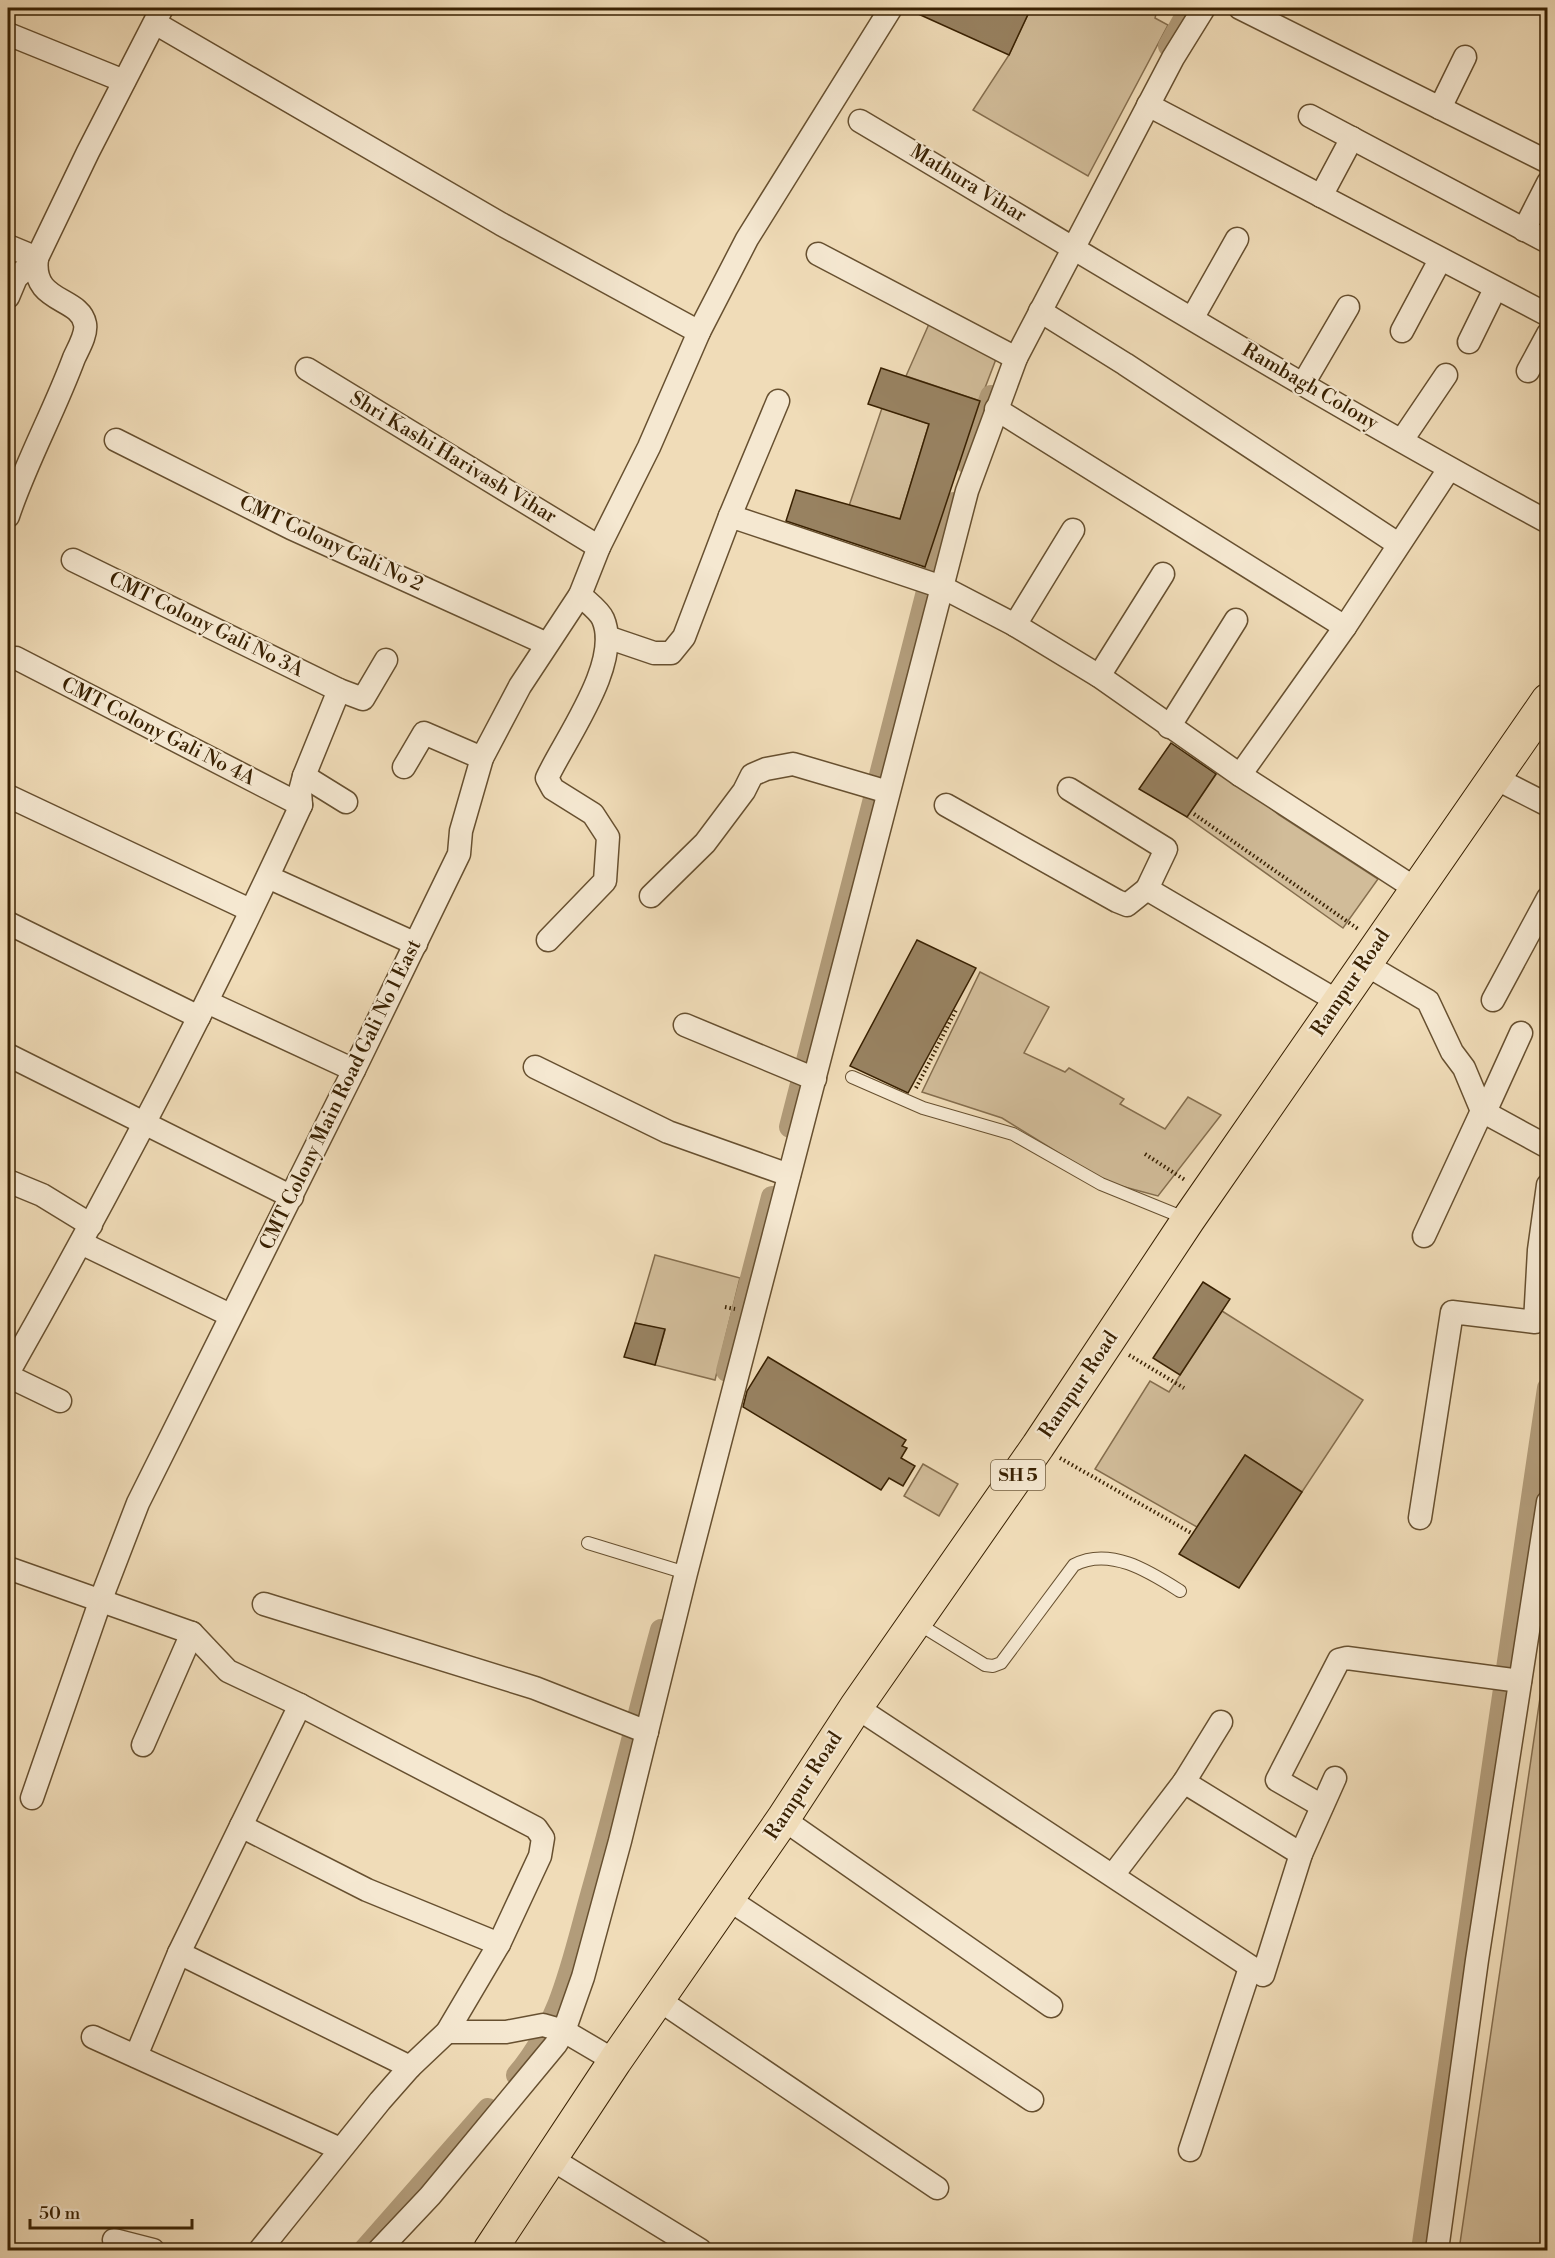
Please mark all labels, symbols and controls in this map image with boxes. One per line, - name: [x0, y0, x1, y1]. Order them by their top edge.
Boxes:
- street label: Mathura Vihar: [905, 139, 1031, 229]
- street label: Rambagh Colony: [1237, 338, 1383, 436]
- street label: Shri Kashi Harivash Vihar: [345, 386, 561, 530]
- street label: CMT Colony Gali No 2: [235, 490, 427, 598]
- street label: CMT Colony Gali No 3A: [105, 567, 309, 684]
- street label: CMT Colony Gali No 4A: [57, 672, 260, 792]
- street label: Rampur Road: [1306, 924, 1396, 1041]
- street label: CMT Colony Main Road Gali No 1 East: [255, 936, 427, 1254]
- street label: Rampur Road: [1034, 1326, 1124, 1443]
- road number: SH 5: [991, 1460, 1045, 1490]
- street label: Rampur Road: [760, 1727, 849, 1845]
- scale bar: [30, 2192, 192, 2230]
- text: 50 m: [39, 2202, 81, 2225]

